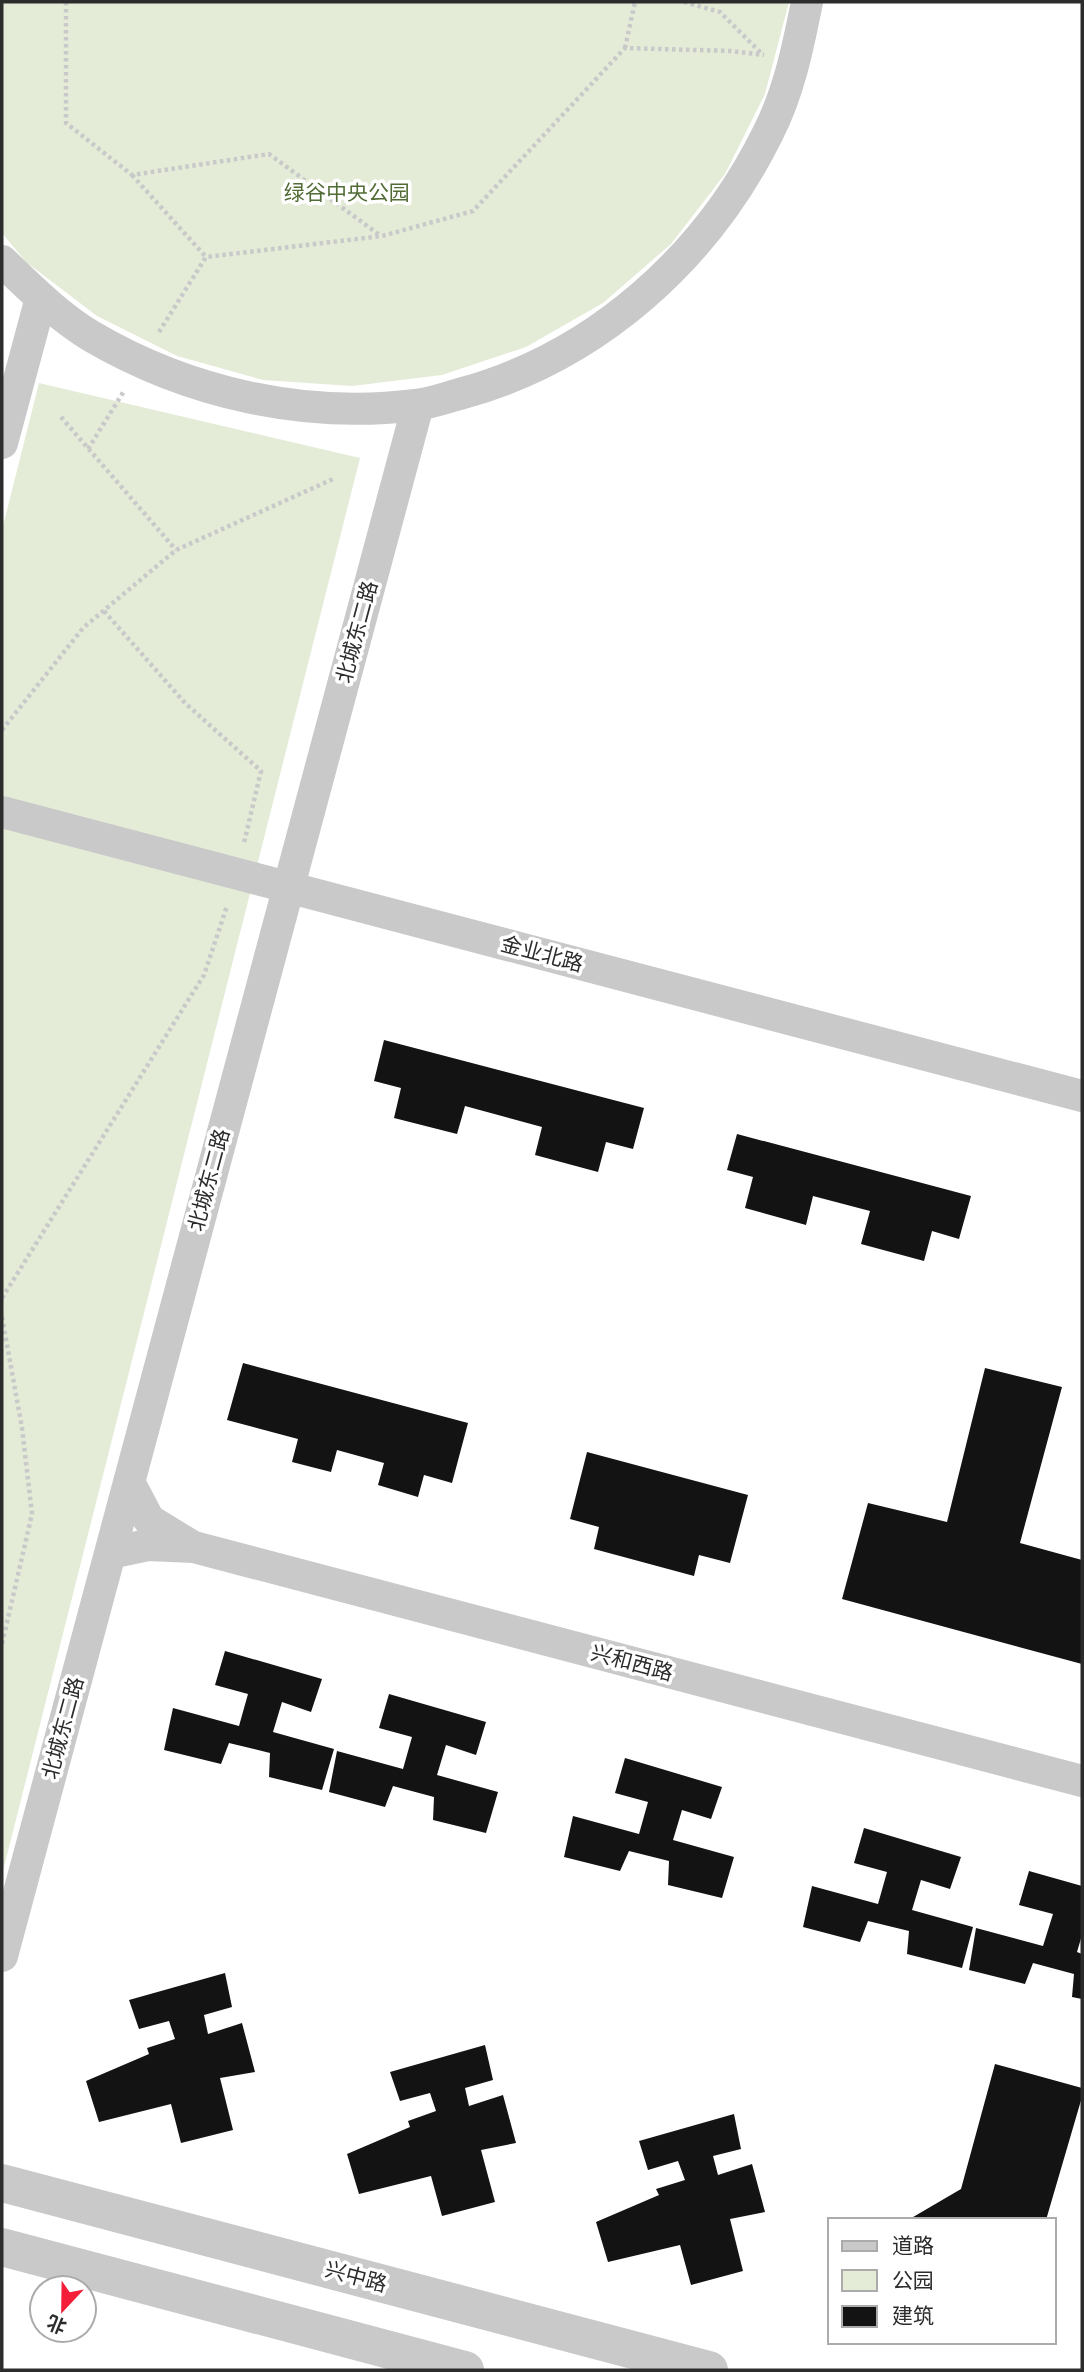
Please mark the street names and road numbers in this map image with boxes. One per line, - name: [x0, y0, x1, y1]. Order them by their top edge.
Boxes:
- street label: 北城东二路: [330, 578, 382, 686]
- street label: 金业北路: [498, 930, 586, 976]
- street label: 北城东二路: [182, 1126, 234, 1234]
- street label: 兴和西路: [588, 1639, 676, 1685]
- street label: 北城东二路: [36, 1674, 88, 1782]
- street label: 兴中路: [322, 2255, 390, 2297]

